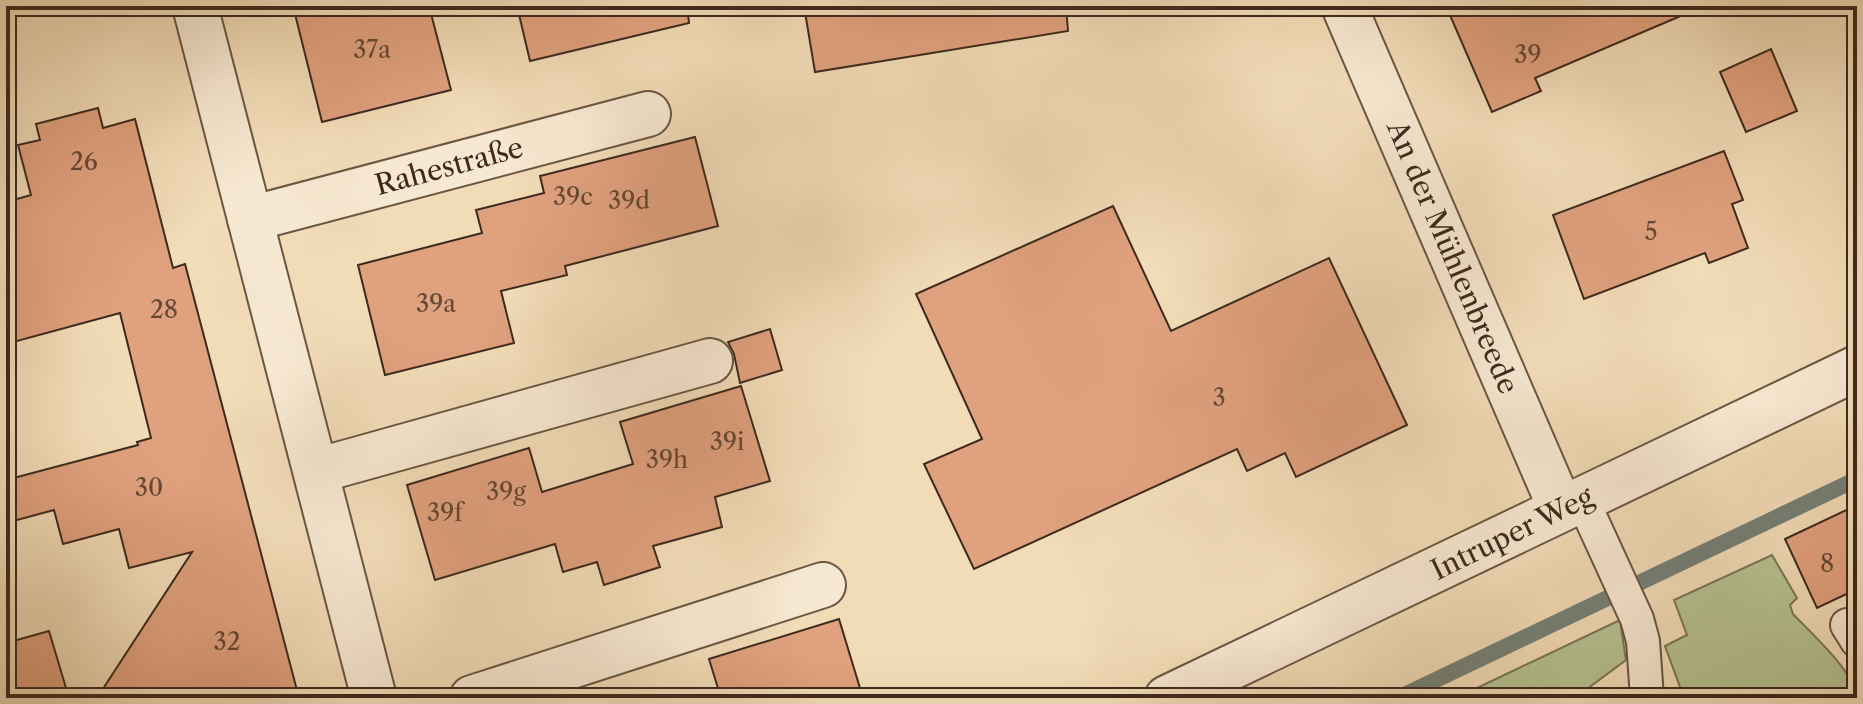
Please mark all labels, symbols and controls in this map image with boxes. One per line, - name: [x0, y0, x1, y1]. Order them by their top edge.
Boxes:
- house number: 37a: [353, 35, 391, 64]
- house number: 39: [1514, 40, 1542, 69]
- street label: An der Mühlenbreede: [1380, 114, 1526, 399]
- street label: Rahestraße: [371, 130, 527, 202]
- house number: 26: [70, 147, 98, 176]
- house number: 39c: [553, 182, 593, 211]
- house number: 39d: [608, 186, 650, 215]
- house number: 5: [1644, 217, 1658, 246]
- house number: 39a: [416, 289, 456, 318]
- house number: 28: [150, 295, 178, 324]
- house number: 3: [1212, 383, 1226, 412]
- house number: 39i: [710, 427, 744, 456]
- house number: 39h: [646, 445, 688, 474]
- house number: 30: [135, 473, 163, 502]
- house number: 39g: [486, 477, 526, 506]
- street label: Intruper Weg: [1425, 479, 1599, 587]
- house number: 39f: [427, 498, 465, 527]
- house number: 8: [1820, 549, 1834, 578]
- house number: 32: [213, 627, 241, 656]

